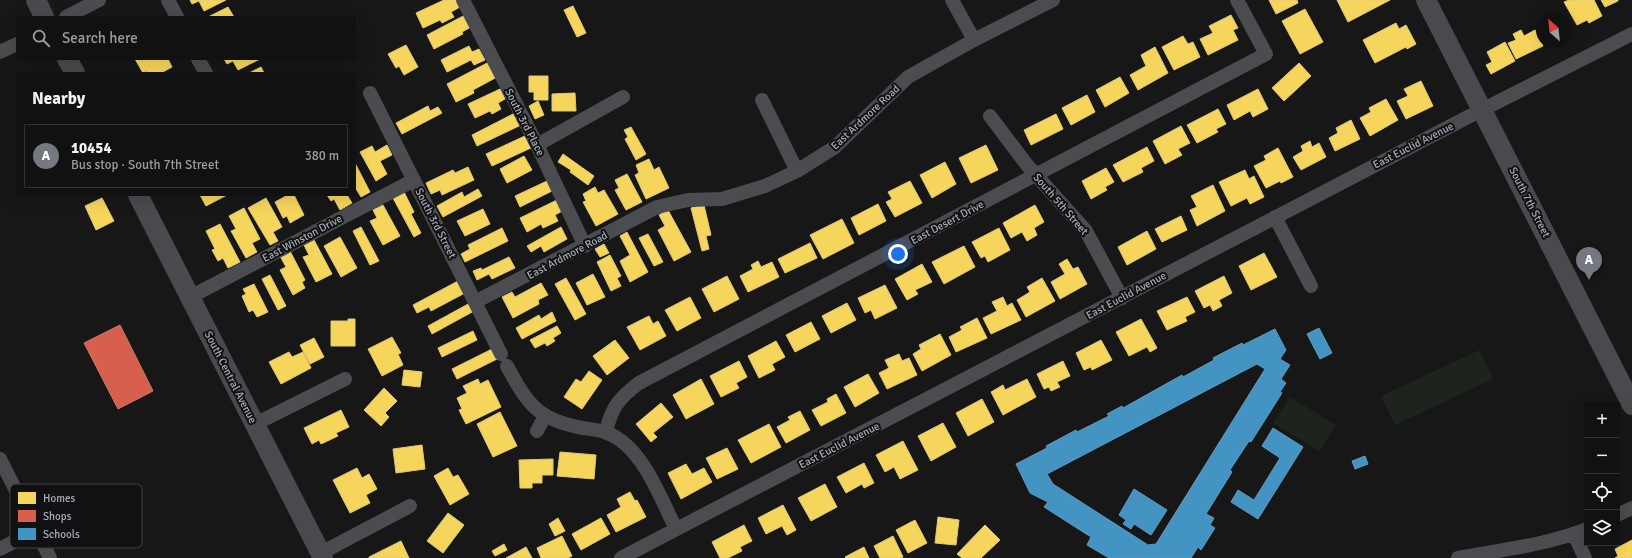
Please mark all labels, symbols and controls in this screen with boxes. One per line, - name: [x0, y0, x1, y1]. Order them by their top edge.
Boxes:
- north arrow: [1536, 12, 1572, 48]
- search box: [16, 16, 356, 60]
- icon: search: [30, 27, 52, 49]
- text: Search here: [62, 29, 138, 47]
- street label: East Ardmore Road: [828, 82, 902, 153]
- street label: South 3rd Place: [502, 86, 547, 158]
- text: Nearby: [32, 88, 85, 109]
- street label: East Euclid Avenue: [1371, 119, 1456, 171]
- text: 10454: [71, 139, 112, 157]
- text: A: [42, 148, 50, 164]
- text: 380 m: [305, 148, 339, 164]
- text: Bus stop · South 7th Street: [71, 157, 219, 173]
- street label: South 7th Street: [1506, 165, 1553, 240]
- street label: South 5th Street: [1030, 171, 1091, 238]
- street label: South 3rd Street: [412, 186, 459, 261]
- street label: East Desert Drive: [908, 198, 986, 247]
- street label: East Winston Drive: [260, 212, 344, 265]
- street label: East Ardmore Road: [525, 229, 610, 282]
- your location: [888, 244, 908, 264]
- pin: A: [1576, 247, 1602, 280]
- street label: East Euclid Avenue: [1084, 269, 1169, 322]
- street label: South Central Avenue: [202, 329, 259, 425]
- map controls: [1584, 402, 1620, 546]
- button: +: [1584, 402, 1620, 438]
- street label: East Euclid Avenue: [797, 419, 882, 471]
- button: −: [1584, 438, 1620, 474]
- button: locate: [1584, 474, 1620, 510]
- legend: [10, 484, 142, 548]
- text: Homes: [43, 492, 75, 505]
- text: Shops: [43, 510, 72, 523]
- button: layers: [1584, 510, 1620, 546]
- text: Schools: [43, 528, 80, 541]

